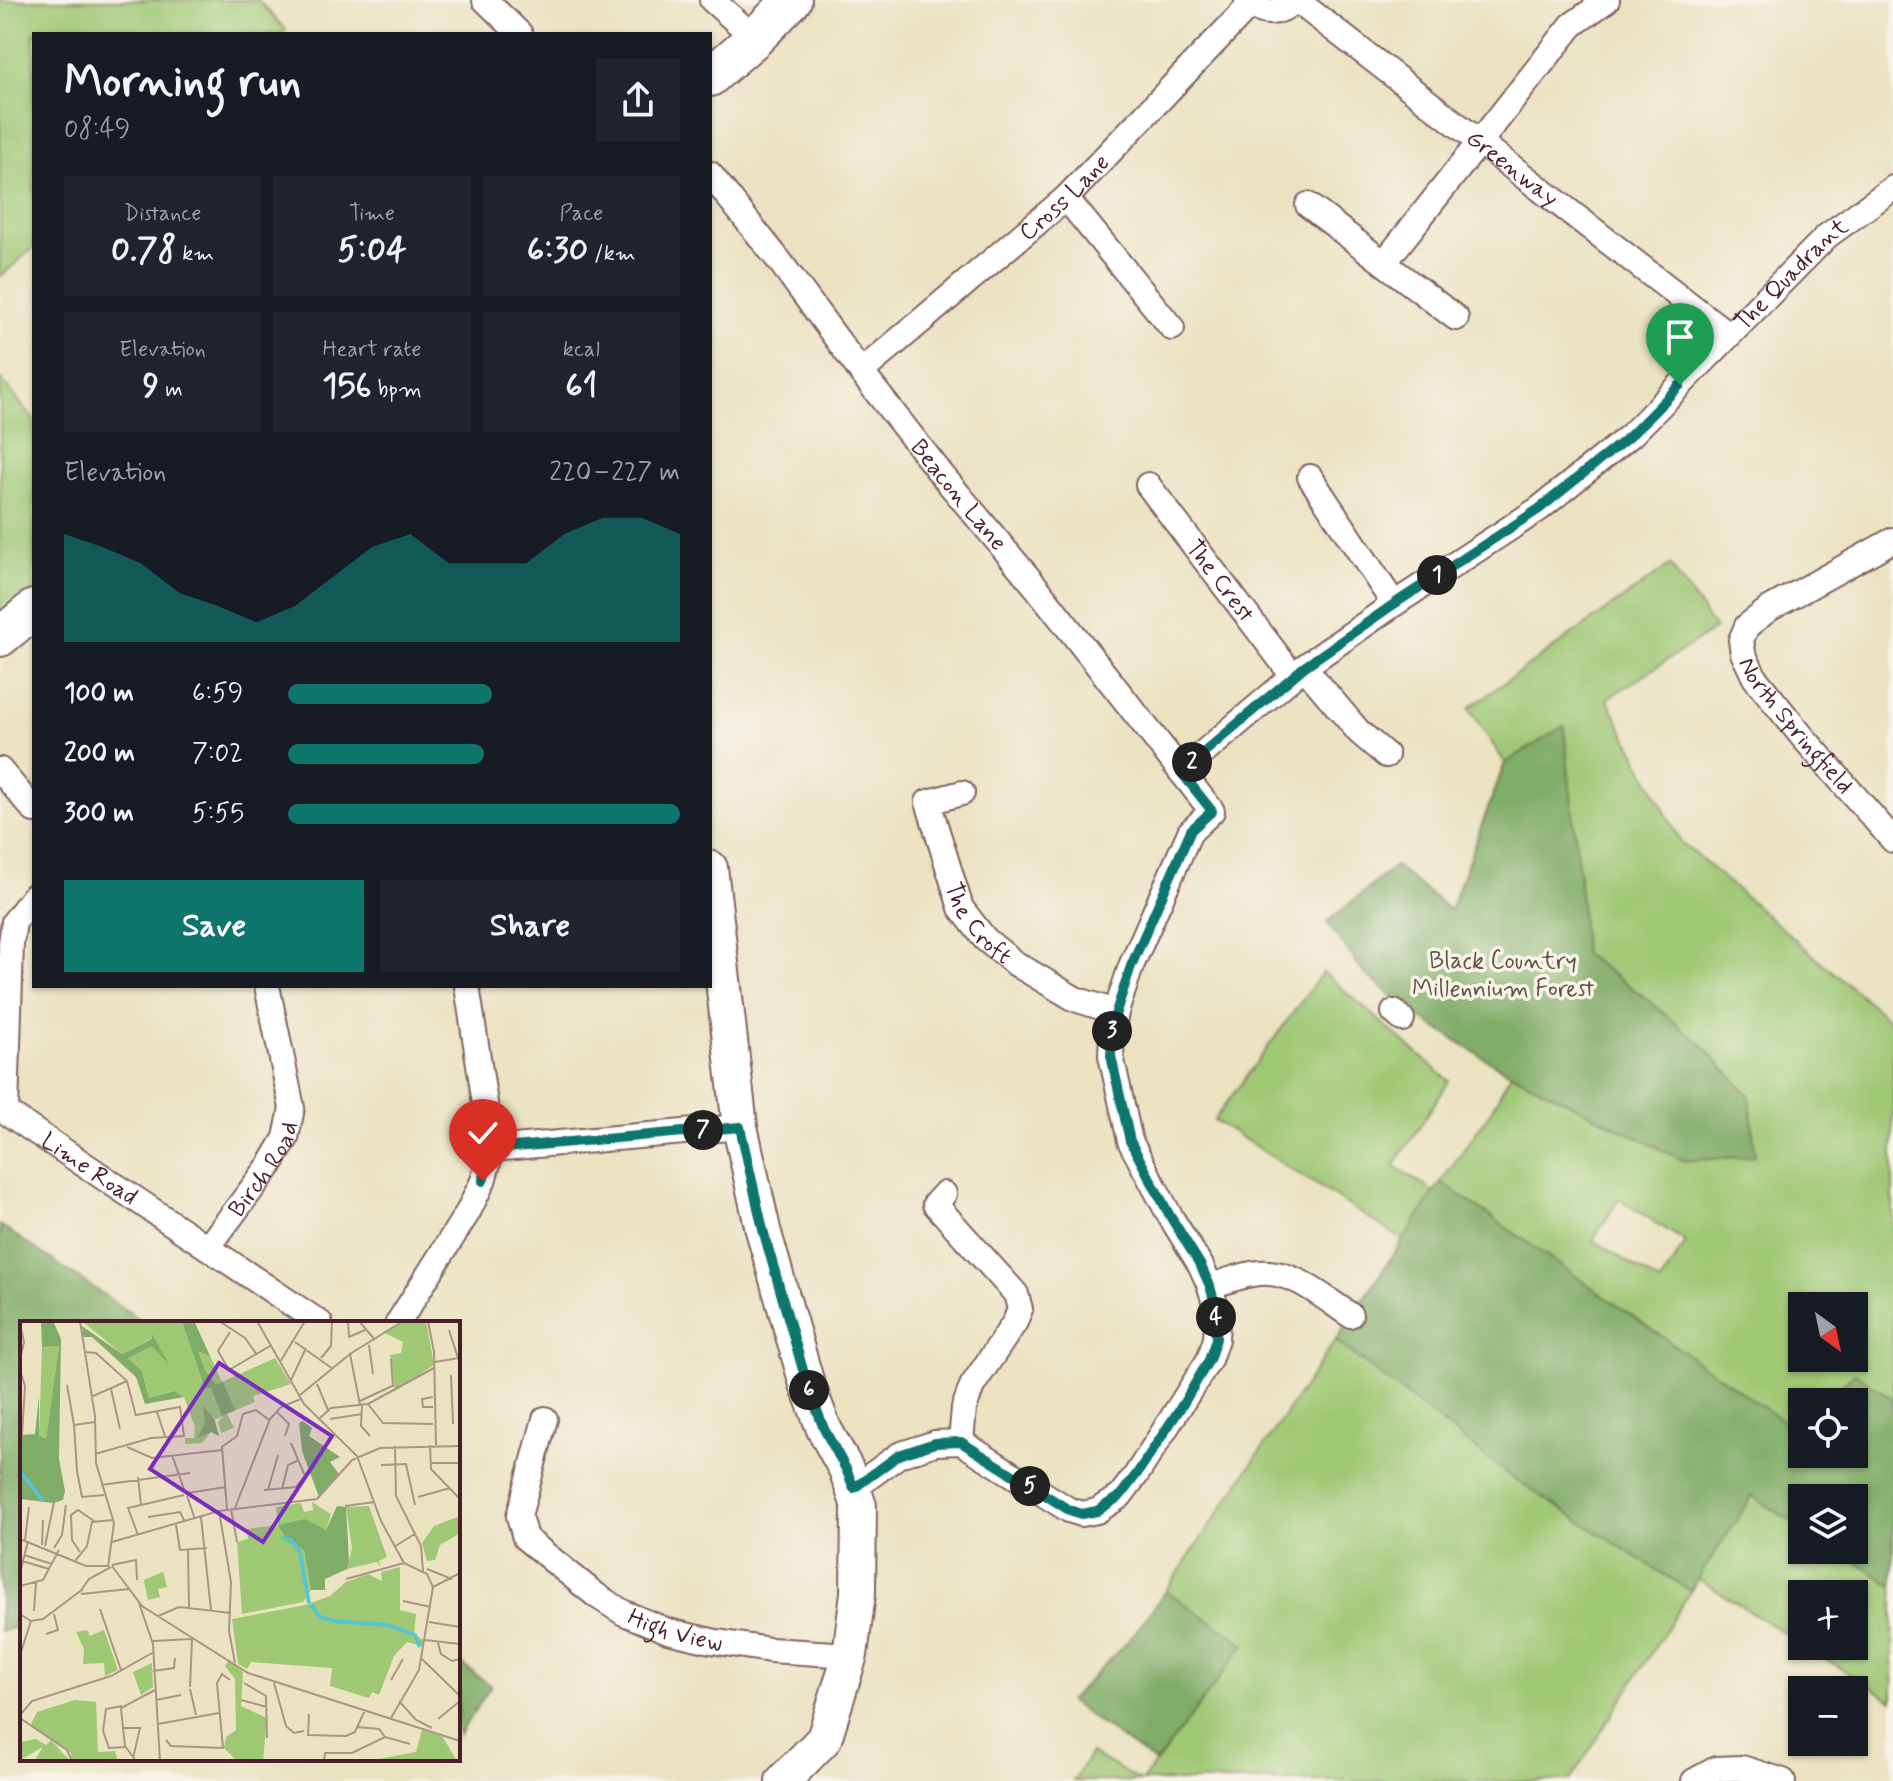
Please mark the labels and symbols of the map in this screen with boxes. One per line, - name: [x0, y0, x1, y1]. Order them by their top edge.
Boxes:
- street label: Greenway: [1459, 123, 1564, 214]
- street label: Cross Lane: [1013, 148, 1117, 248]
- street label: The Quadrant: [1728, 212, 1855, 338]
- pin: [1646, 303, 1714, 385]
- street label: Beacon Lane: [903, 433, 1013, 558]
- street label: The Crest: [1178, 534, 1261, 629]
- pin: 1: [1417, 555, 1457, 595]
- street label: North Springfield: [1730, 652, 1859, 801]
- pin: 2: [1172, 742, 1212, 782]
- street label: The Croft: [937, 878, 1018, 972]
- park label: Black Country Millennium Forest: [1412, 946, 1595, 1005]
- pin: 3: [1092, 1011, 1132, 1051]
- pin: [449, 1099, 517, 1181]
- pin: 7: [683, 1110, 723, 1150]
- street label: Birch Road: [222, 1119, 306, 1224]
- street label: Lime Road: [35, 1126, 143, 1213]
- north arrow: [1788, 1292, 1868, 1372]
- pin: 4: [1196, 1297, 1236, 1337]
- inset map: [20, 1321, 460, 1761]
- pin: 6: [789, 1370, 829, 1410]
- pin: 5: [1010, 1466, 1050, 1506]
- street label: High View: [623, 1602, 724, 1660]

